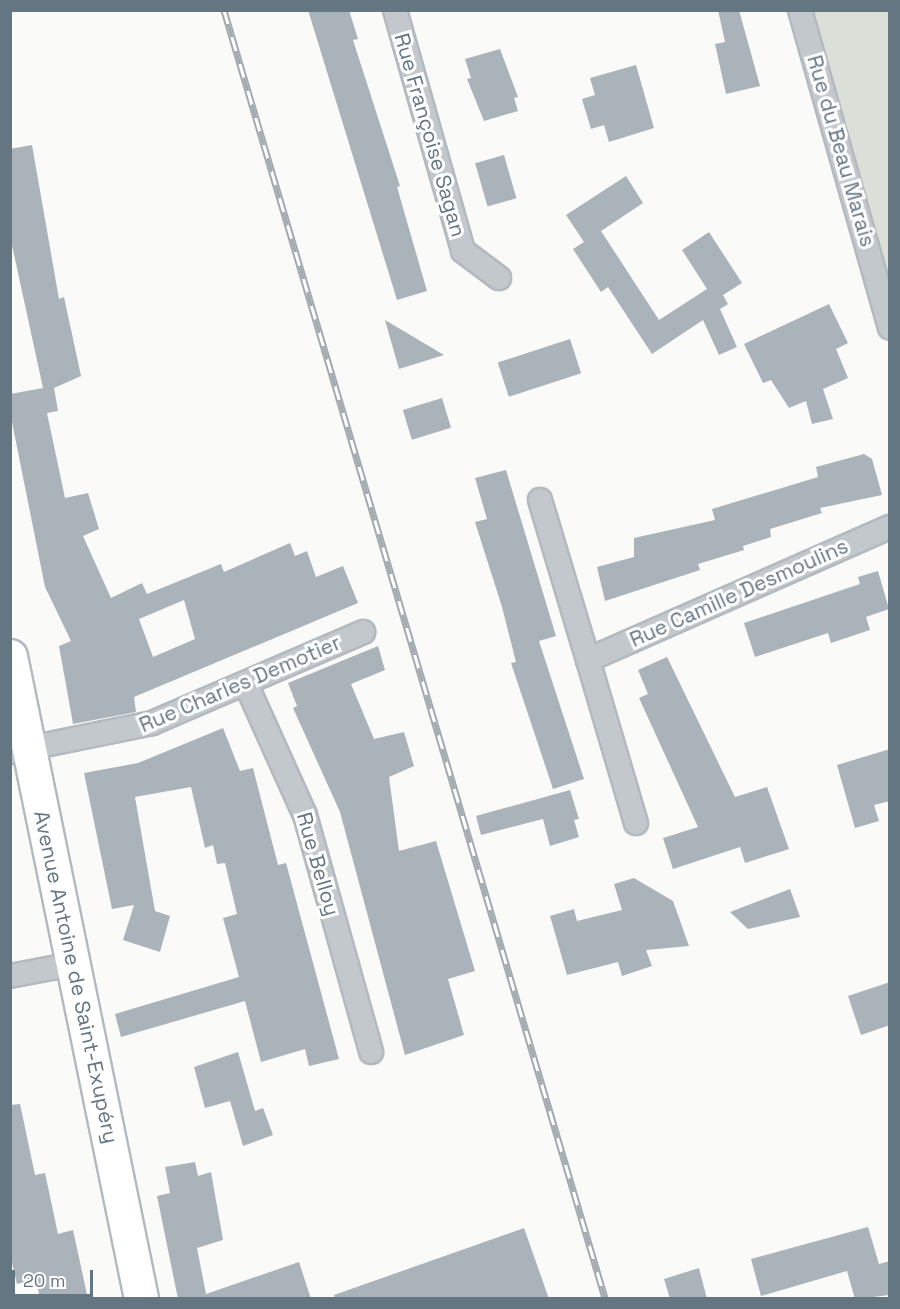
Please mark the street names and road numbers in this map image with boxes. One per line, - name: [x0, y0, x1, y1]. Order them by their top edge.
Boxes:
- street label: Rue Françoise Sagan: [389, 30, 471, 240]
- street label: Rue du Beau Marais: [802, 52, 880, 250]
- street label: Rue Camille Desmoulins: [626, 533, 852, 653]
- street label: Rue Charles Demotier: [135, 630, 345, 738]
- street label: Avenue Antoine de Saint-Exupéry: [28, 808, 124, 1146]
- street label: Rue Belloy: [291, 809, 345, 919]

